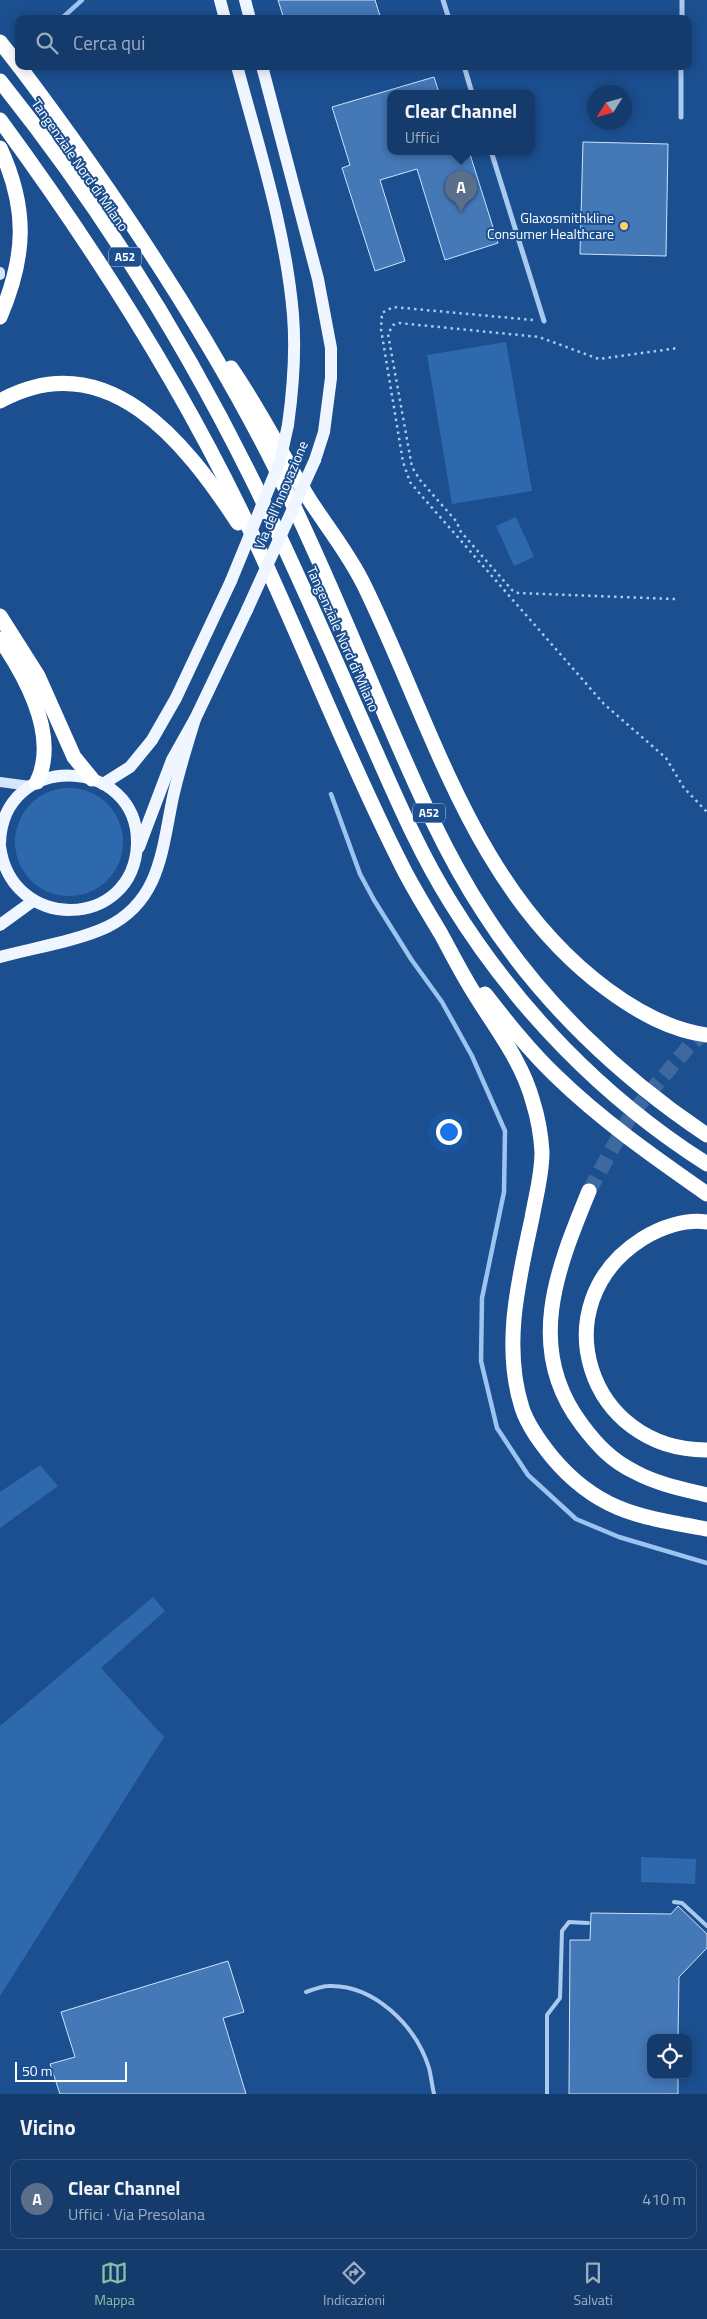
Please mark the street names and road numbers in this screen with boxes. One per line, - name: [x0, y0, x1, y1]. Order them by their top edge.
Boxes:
- street label: Tangenziale Nord di Milano: [27, 94, 134, 235]
- road number: A52: [109, 248, 141, 266]
- street label: Via dell'Innovazione: [248, 437, 313, 552]
- street label: Tangenziale Nord di Milano: [302, 562, 385, 715]
- road number: A52: [413, 804, 445, 822]

